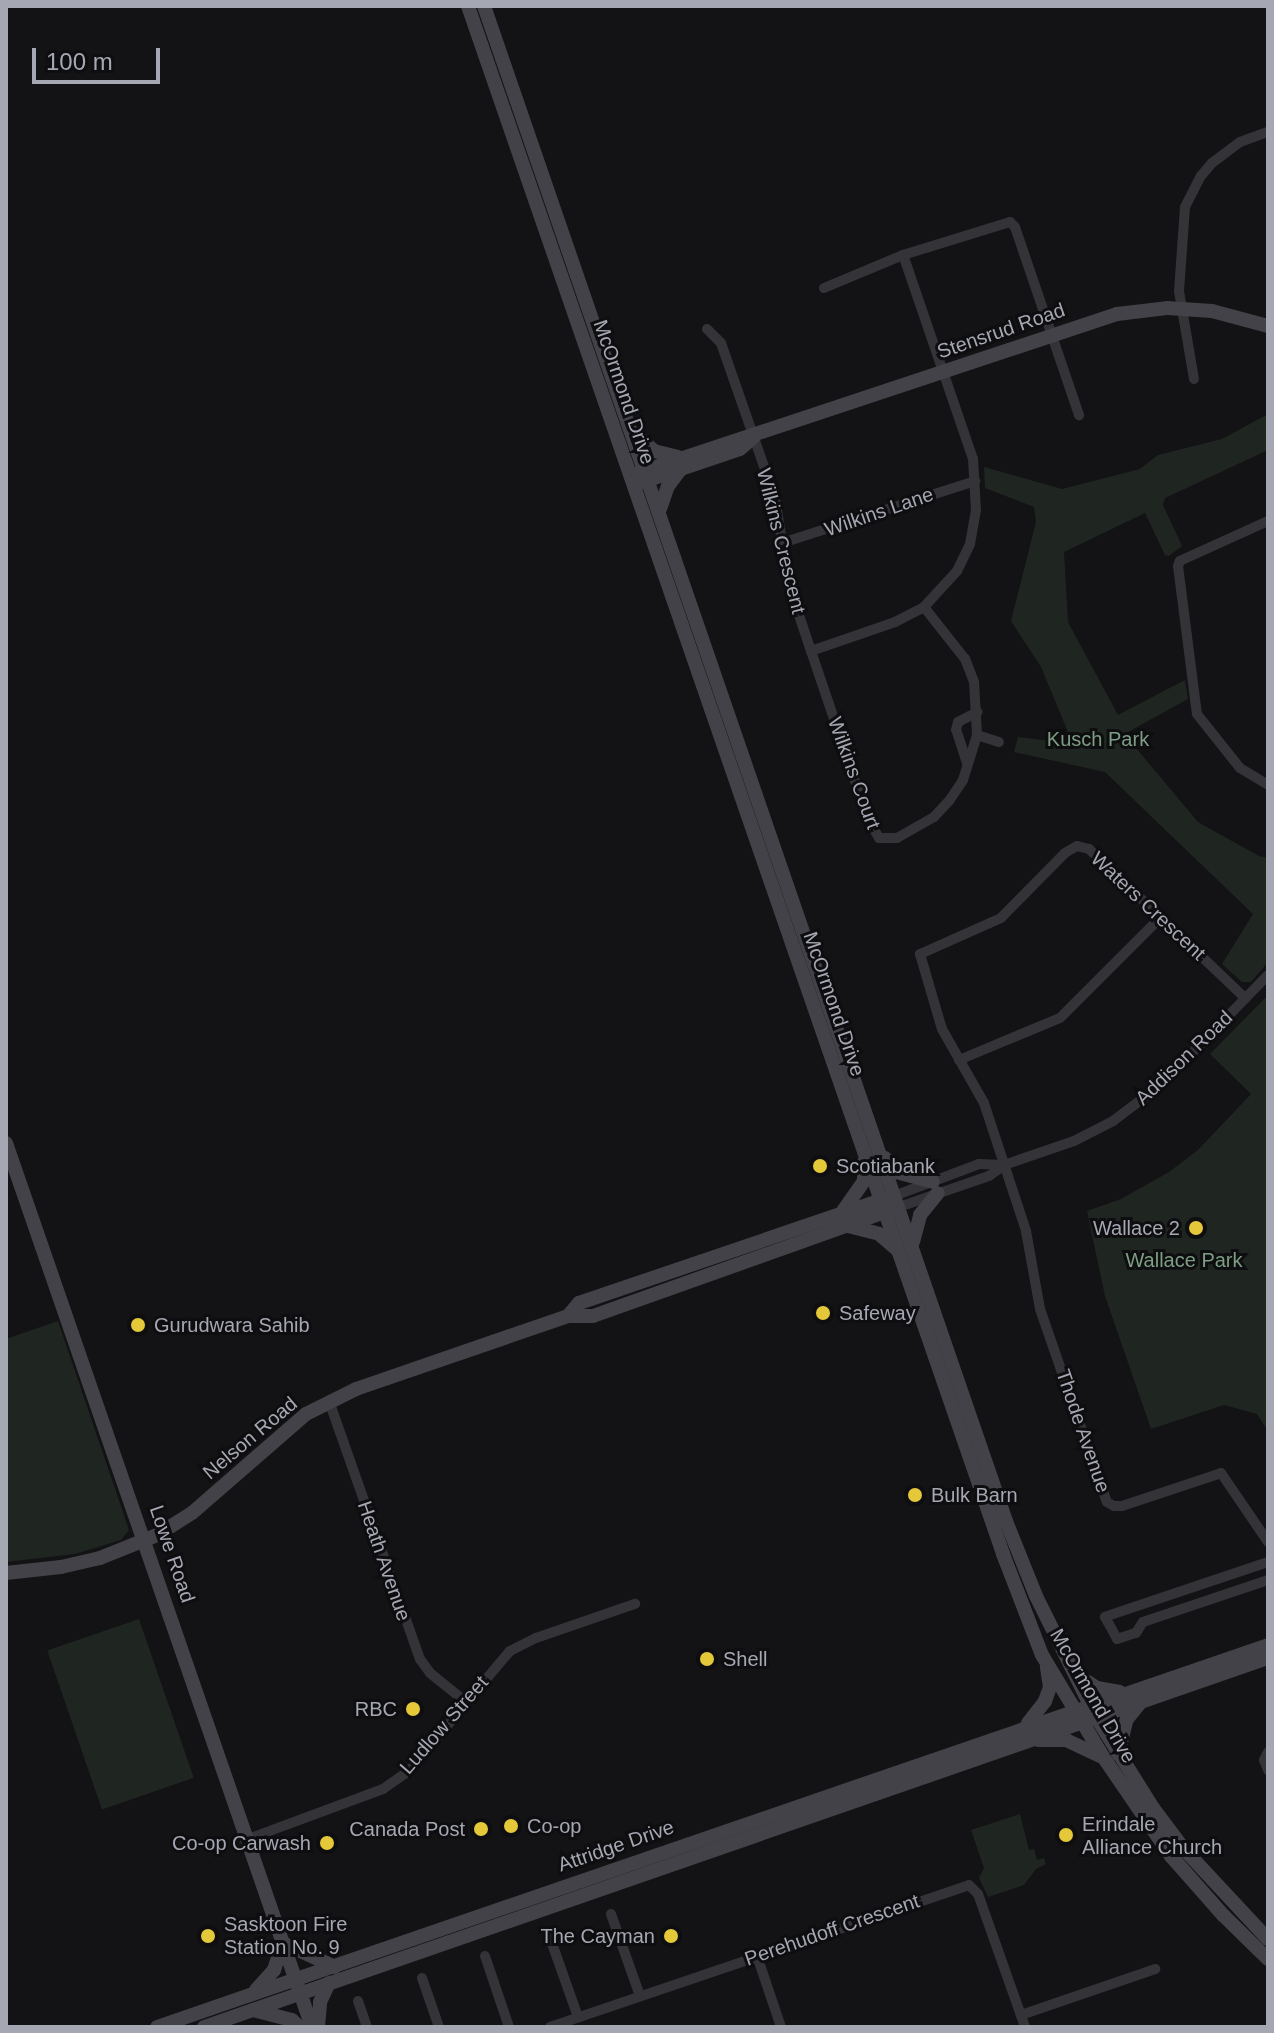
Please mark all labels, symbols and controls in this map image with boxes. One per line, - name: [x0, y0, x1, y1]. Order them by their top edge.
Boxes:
- scale bar: [36, 32, 164, 82]
- text: 100 m: [46, 48, 113, 75]
- street label: Stensrud Road: [934, 298, 1068, 364]
- street label: McOrmond Drive: [588, 317, 660, 467]
- street label: Wilkins Crescent: [751, 466, 811, 616]
- street label: Wilkins Lane: [821, 482, 937, 542]
- street label: Wilkins Court: [823, 714, 885, 832]
- park label: Kusch Park: [1047, 727, 1149, 751]
- street label: Waters Crescent: [1086, 847, 1210, 965]
- street label: McOrmond Drive: [798, 929, 870, 1079]
- street label: Addison Road: [1130, 1006, 1238, 1110]
- place label: Scotiabank: [836, 1154, 935, 1178]
- marker: Scotiabank: [811, 1157, 829, 1175]
- place label: Wallace 2: [1093, 1216, 1180, 1240]
- marker: Wallace 2: [1187, 1219, 1205, 1237]
- park label: Wallace Park: [1125, 1248, 1243, 1272]
- place label: Safeway: [839, 1301, 916, 1325]
- marker: Safeway: [814, 1304, 832, 1322]
- place label: Gurudwara Sahib: [154, 1313, 310, 1337]
- marker: Gurudwara Sahib: [129, 1316, 147, 1334]
- street label: Thode Avenue: [1051, 1366, 1115, 1496]
- street label: Nelson Road: [198, 1392, 302, 1484]
- place label: Bulk Barn: [931, 1483, 1018, 1507]
- marker: Bulk Barn: [906, 1486, 924, 1504]
- street label: Heath Avenue: [352, 1497, 416, 1625]
- street label: Lowe Road: [144, 1502, 200, 1606]
- street label: McOrmond Drive: [1045, 1625, 1141, 1767]
- place label: Shell: [723, 1647, 767, 1671]
- marker: Shell: [698, 1650, 716, 1668]
- street label: Ludlow Street: [395, 1671, 493, 1779]
- place label: RBC: [355, 1697, 397, 1721]
- marker: RBC: [404, 1700, 422, 1718]
- place label: Erindale Alliance Church: [1082, 1812, 1222, 1859]
- place label: Co-op: [527, 1814, 581, 1838]
- street label: Attridge Drive: [555, 1815, 677, 1877]
- place label: Canada Post: [349, 1817, 465, 1841]
- marker: Co-op: [502, 1817, 520, 1835]
- marker: Canada Post: [472, 1820, 490, 1838]
- marker: Erindale Alliance Church: [1057, 1826, 1075, 1844]
- place label: Co-op Carwash: [172, 1831, 311, 1855]
- marker: Co-op Carwash: [318, 1834, 336, 1852]
- street label: Perehudoff Crescent: [742, 1889, 922, 1971]
- place label: Sasktoon Fire Station No. 9: [224, 1912, 347, 1959]
- place label: The Cayman: [541, 1924, 655, 1948]
- marker: Sasktoon Fire Station No. 9: [199, 1927, 217, 1945]
- marker: The Cayman: [662, 1927, 680, 1945]

